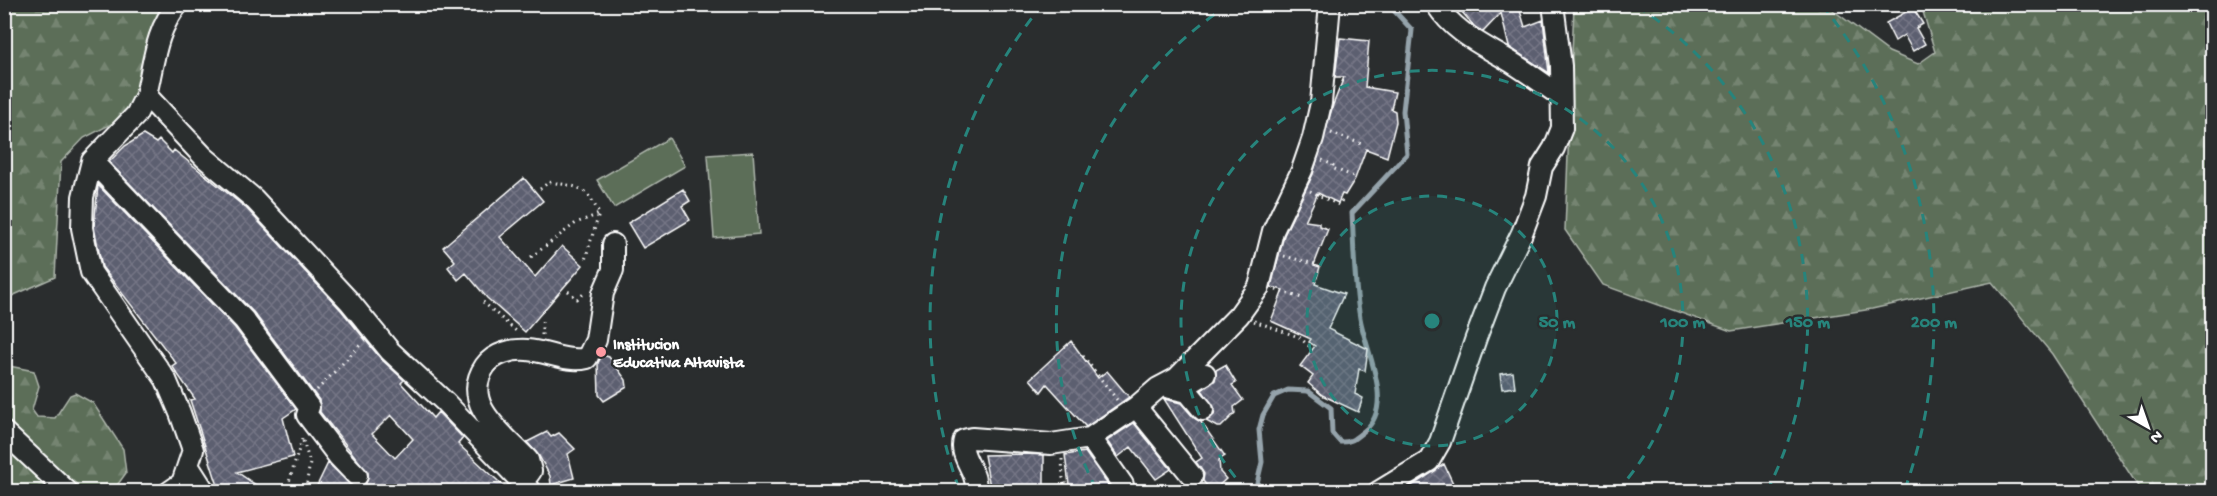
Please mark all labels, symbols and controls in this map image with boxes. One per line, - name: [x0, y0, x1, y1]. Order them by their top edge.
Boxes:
- centre of rings: [1422, 311, 1442, 331]
- text: 50 m: [1539, 313, 1576, 334]
- text: 100 m: [1660, 313, 1706, 334]
- text: 150 m: [1785, 313, 1830, 334]
- text: 200 m: [1911, 313, 1957, 334]
- place label: Institucion Educativa Altavista: [613, 337, 745, 374]
- marker: Institucion Educativa Altavista: [594, 345, 608, 359]
- north arrow: [2118, 397, 2178, 457]
- text: N: [2145, 425, 2166, 447]

